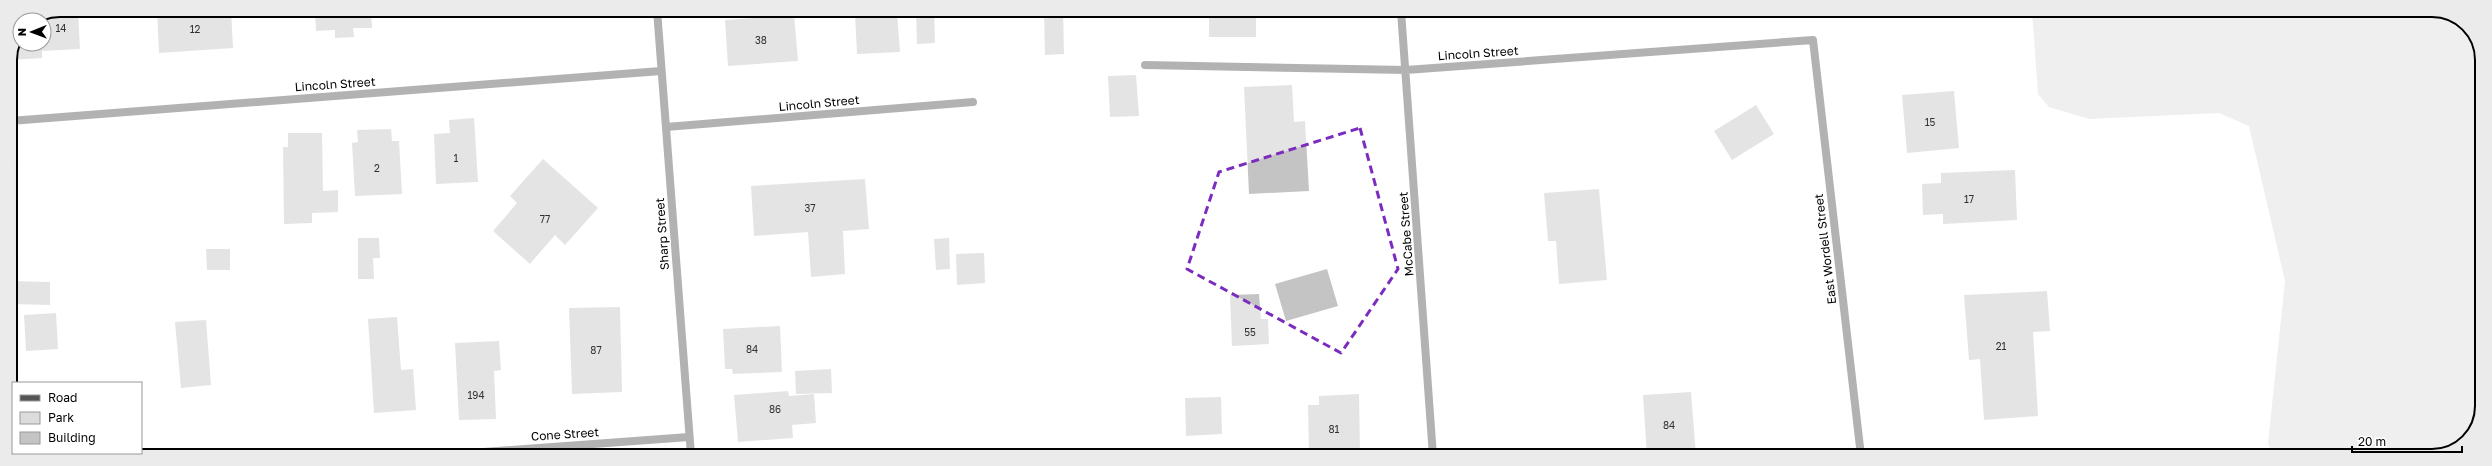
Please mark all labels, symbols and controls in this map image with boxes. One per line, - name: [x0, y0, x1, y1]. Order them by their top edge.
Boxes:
- north arrow: [12, 12, 52, 52]
- house number: 14: [56, 22, 66, 34]
- house number: 12: [190, 23, 201, 35]
- text: N: [15, 28, 28, 36]
- house number: 38: [755, 34, 767, 46]
- street label: Lincoln Street: [1437, 43, 1519, 63]
- street label: Lincoln Street: [294, 74, 376, 94]
- street label: Lincoln Street: [778, 92, 860, 114]
- house number: 15: [1925, 116, 1936, 128]
- house number: 1: [454, 152, 459, 164]
- house number: 2: [374, 162, 380, 174]
- street label: McCabe Street: [1396, 191, 1416, 277]
- street label: East Wordell Street: [1811, 193, 1839, 305]
- house number: 17: [1964, 193, 1974, 205]
- street label: Sharp Street: [652, 197, 672, 271]
- house number: 37: [804, 202, 816, 214]
- house number: 77: [540, 213, 550, 225]
- house number: 55: [1244, 326, 1256, 338]
- house number: 21: [1996, 340, 2006, 352]
- house number: 84: [746, 343, 758, 355]
- house number: 87: [590, 344, 602, 356]
- legend: [12, 382, 142, 454]
- house number: 194: [468, 389, 485, 401]
- text: Road: [48, 390, 77, 405]
- house number: 86: [769, 403, 781, 415]
- text: Park: [48, 410, 74, 425]
- house number: 84: [1663, 419, 1675, 431]
- house number: 81: [1329, 423, 1340, 435]
- street label: Cone Street: [530, 424, 600, 444]
- scale bar: [2352, 428, 2462, 454]
- text: Building: [48, 430, 96, 445]
- text: 20 m: [2358, 434, 2386, 449]

